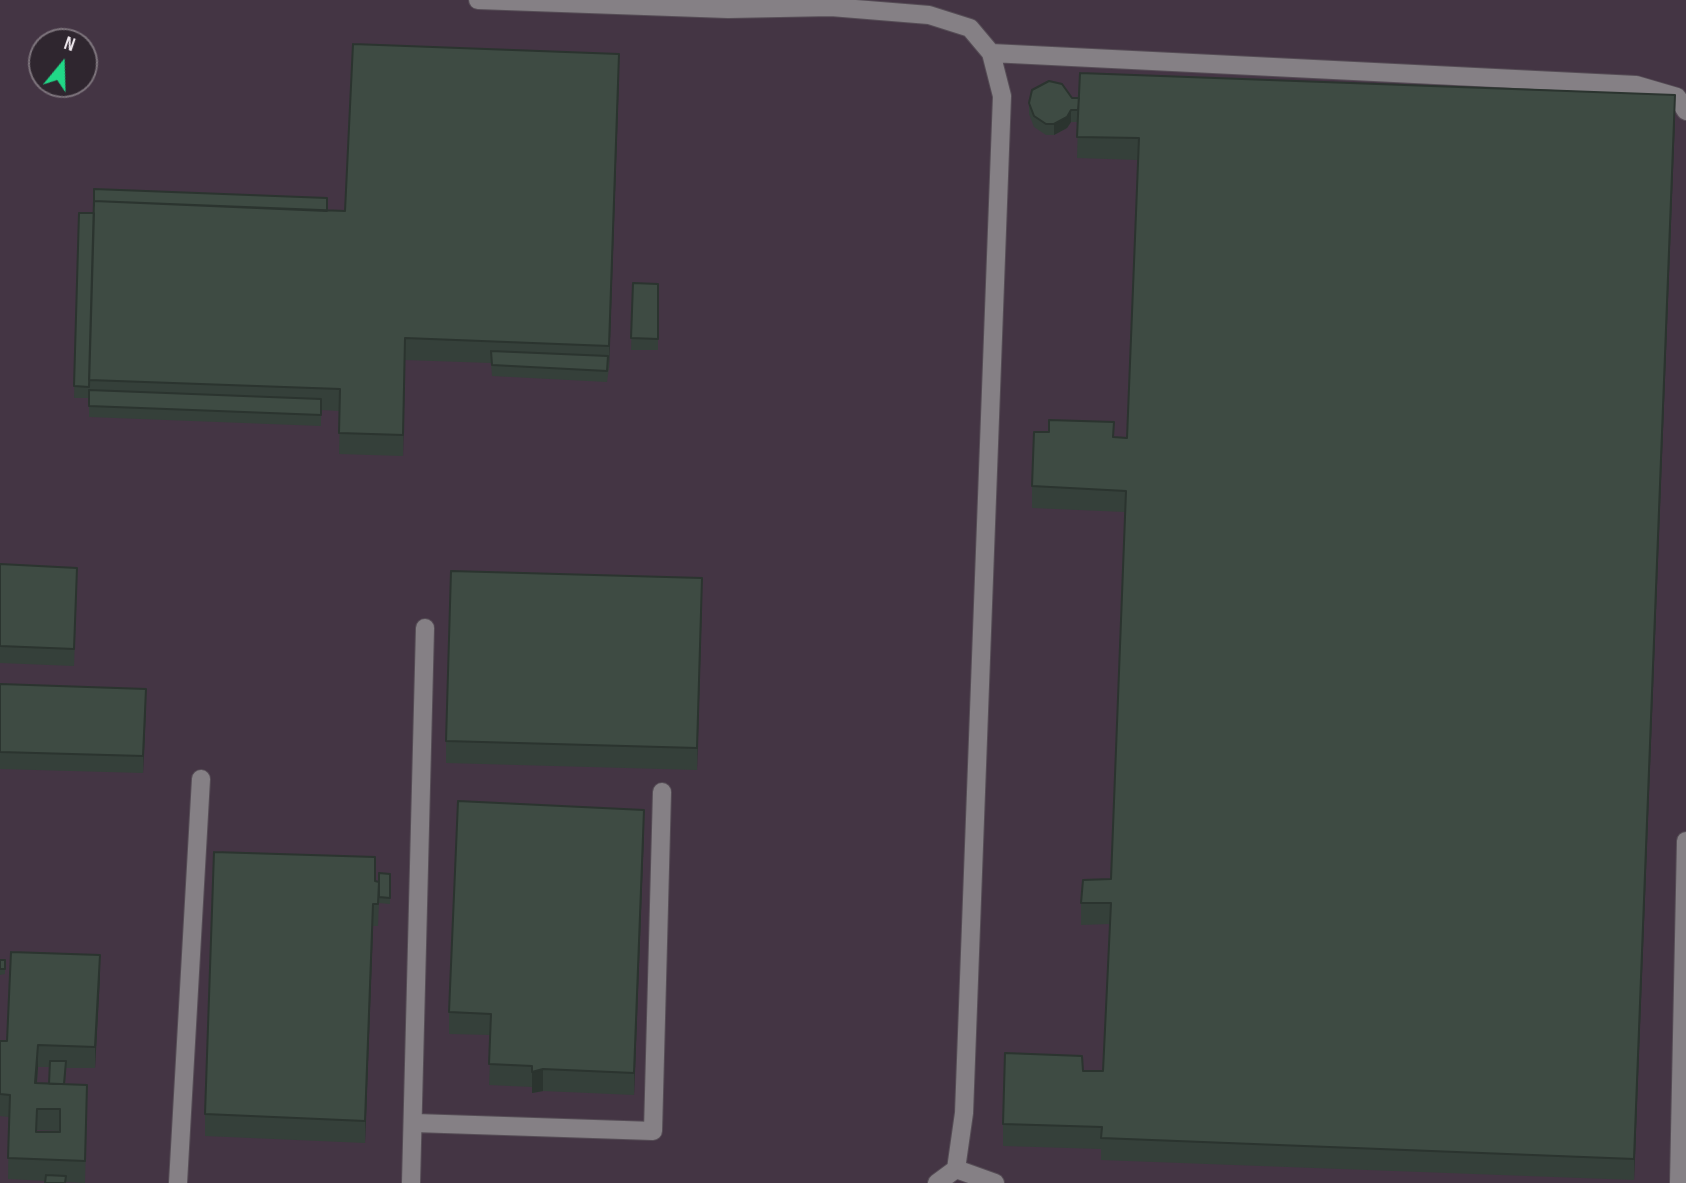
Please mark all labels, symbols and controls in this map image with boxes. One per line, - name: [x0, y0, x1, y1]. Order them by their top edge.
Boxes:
- north arrow: [28, 28, 98, 98]
- text: N: [61, 32, 78, 57]

